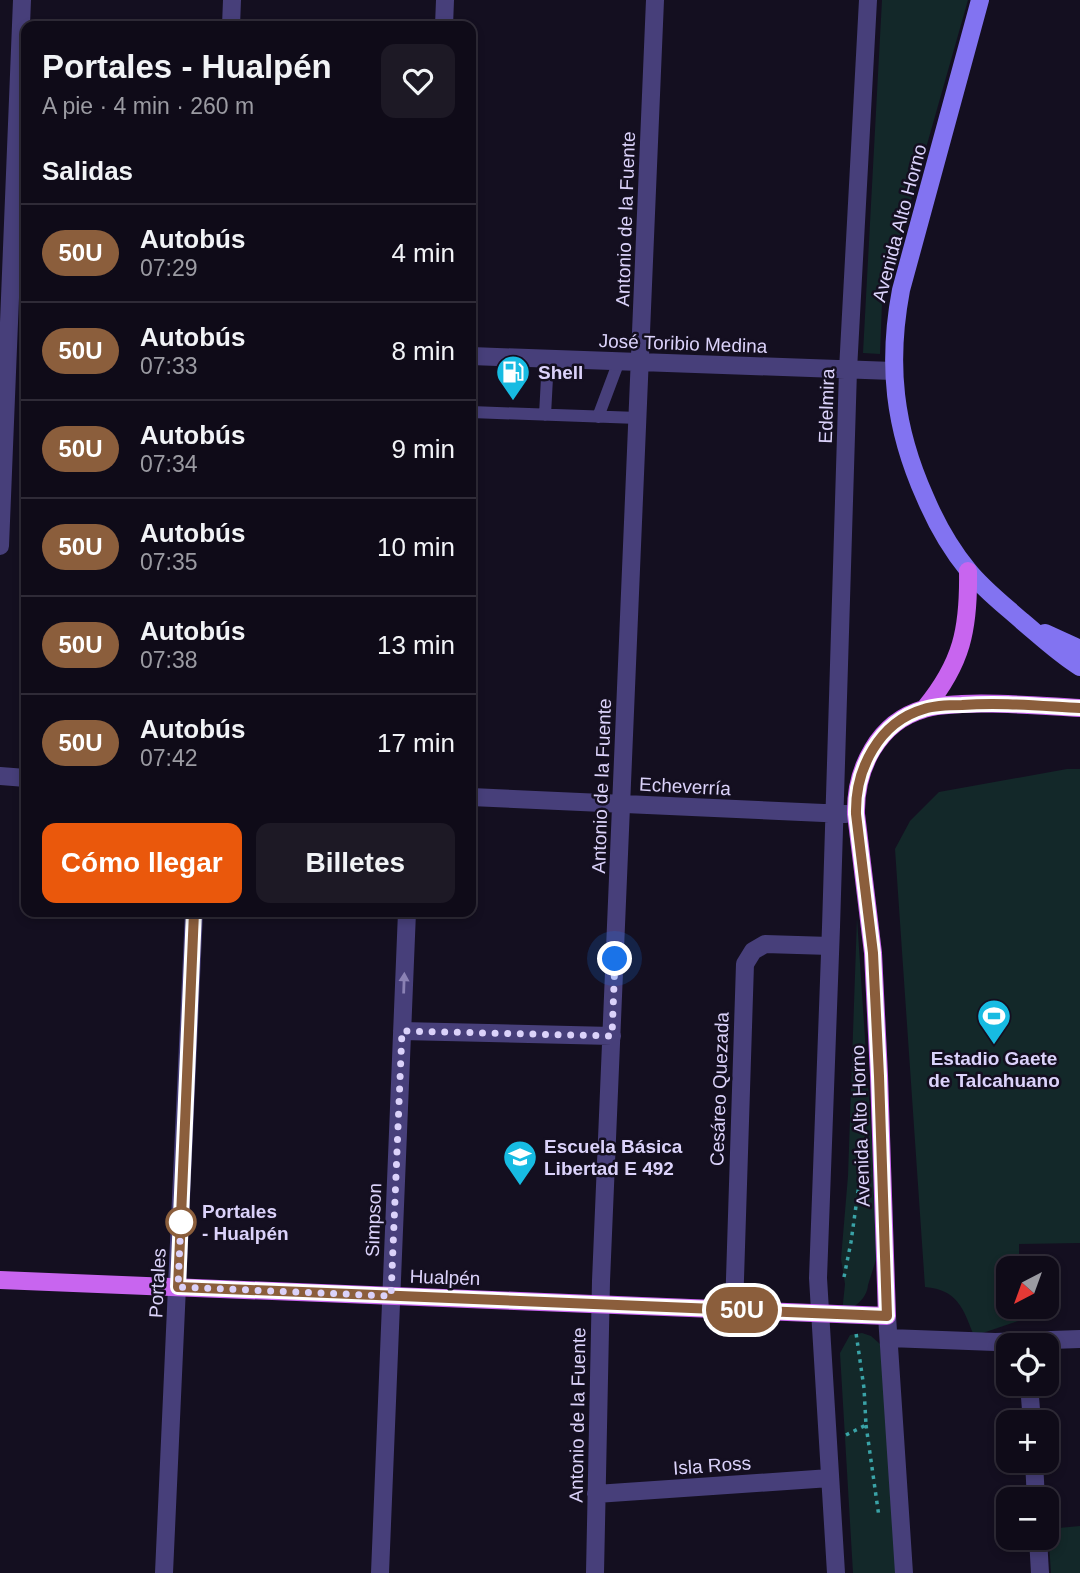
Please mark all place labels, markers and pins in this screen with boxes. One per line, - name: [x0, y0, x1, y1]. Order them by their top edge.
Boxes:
- fuel station icon: Shell: [494, 353, 532, 402]
- place label: Shell: [538, 362, 583, 383]
- sports icon: Estadio Gaete de Talcahuano: [975, 997, 1013, 1046]
- place label: Estadio Gaete de Talcahuano: [928, 1048, 1060, 1091]
- place label: Escuela Básica Libertad E 492: [544, 1136, 683, 1179]
- school or university icon: Escuela Básica Libertad E 492: [501, 1138, 539, 1187]
- place label: Portales - Hualpén: [202, 1201, 289, 1244]
- marker: Portales - Hualpén: [166, 1207, 196, 1237]

